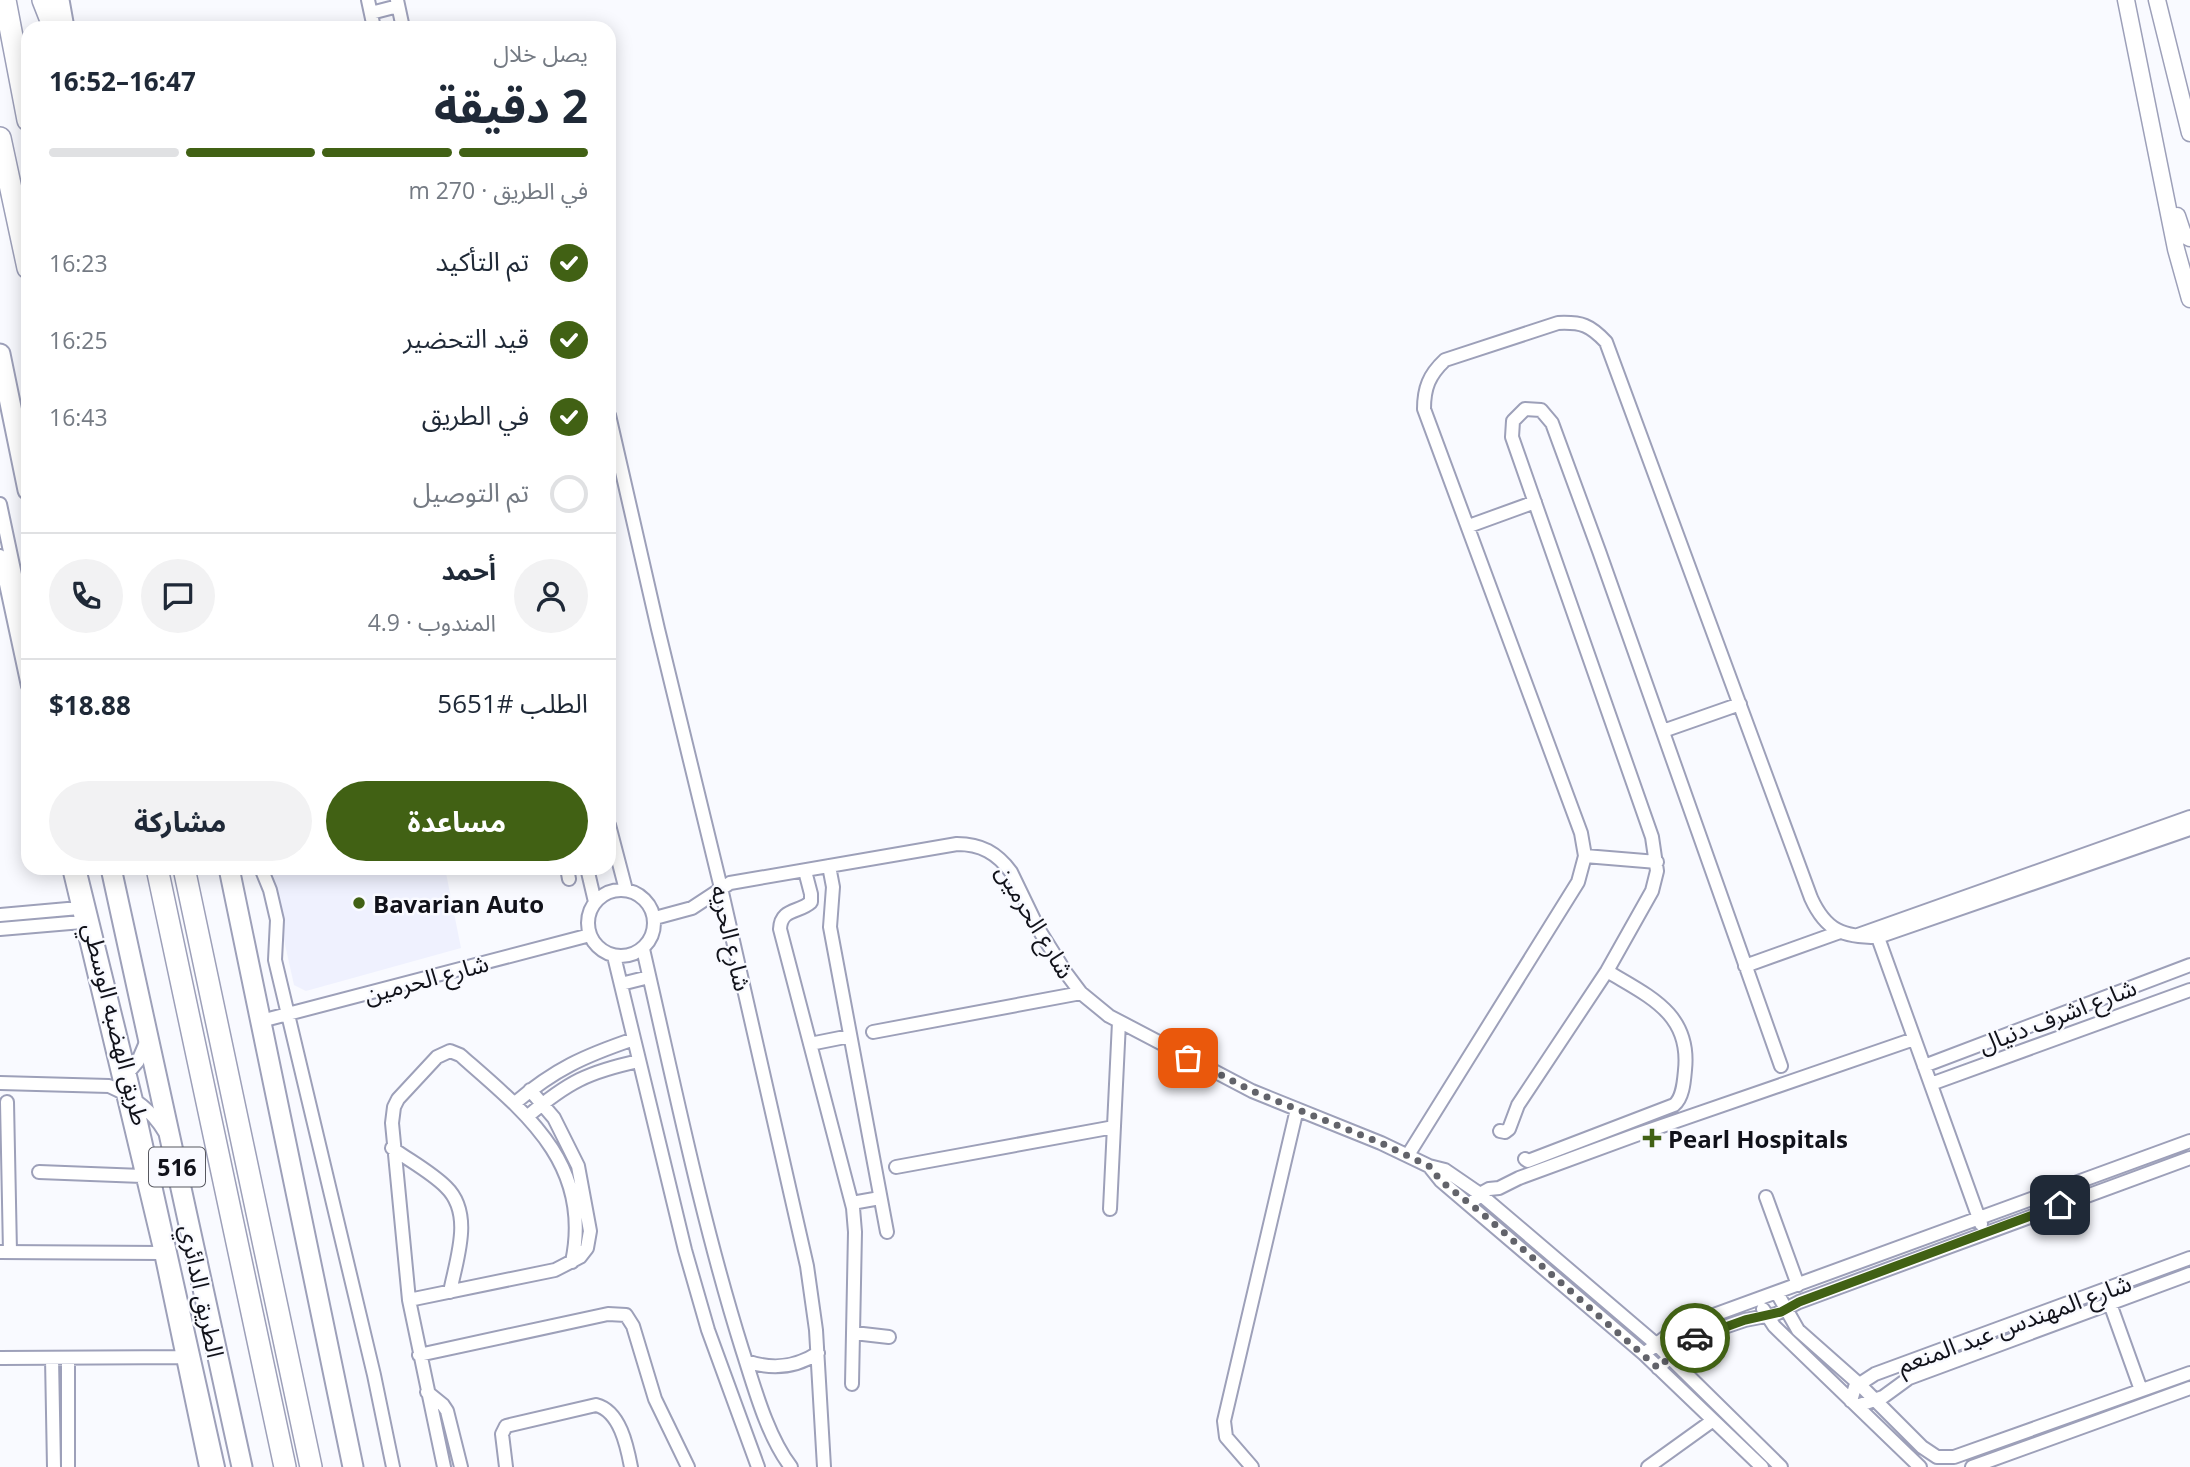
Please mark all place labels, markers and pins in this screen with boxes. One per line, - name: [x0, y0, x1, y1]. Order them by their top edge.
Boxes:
- place label: Bavarian Auto: [373, 887, 544, 920]
- marker: Bavarian Auto: [351, 895, 367, 911]
- pin: [1158, 1028, 1218, 1088]
- place label: Pearl Hospitals: [1668, 1122, 1848, 1155]
- marker: Pearl Hospitals: [1642, 1128, 1662, 1148]
- pin: [2030, 1175, 2090, 1235]

